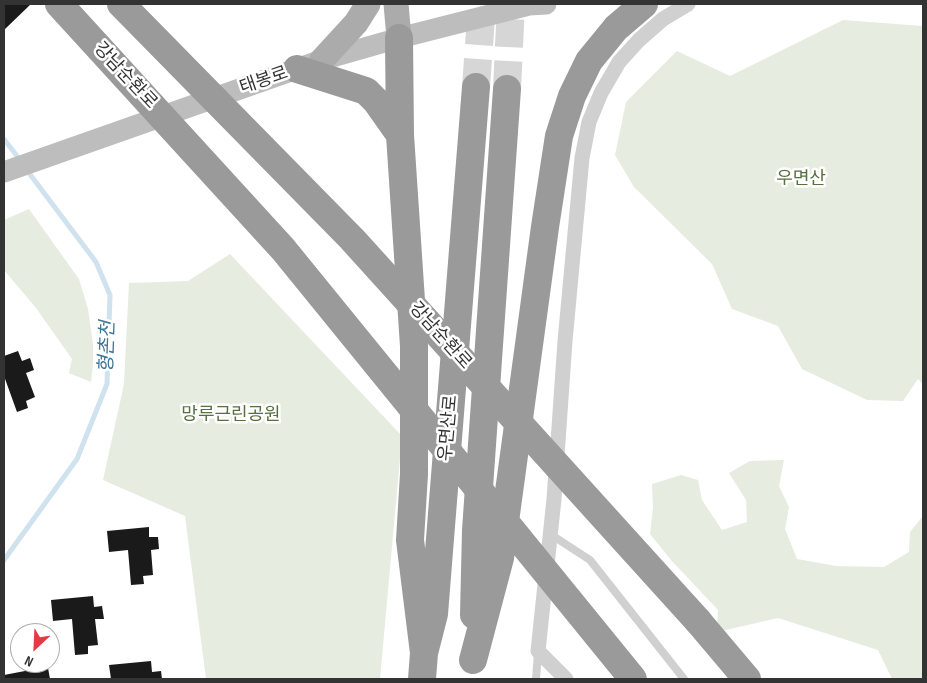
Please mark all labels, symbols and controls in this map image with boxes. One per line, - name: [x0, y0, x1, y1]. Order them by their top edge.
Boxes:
- street label: 강남순환로: [89, 38, 161, 114]
- street label: 태봉로: [237, 63, 291, 99]
- park label: 우면산: [776, 168, 826, 190]
- street label: 강남순환로: [404, 298, 476, 374]
- water label: 형촌천: [96, 320, 120, 374]
- street label: 우면산로: [435, 394, 463, 462]
- park label: 망루근린공원: [181, 404, 281, 426]
- north arrow: [10, 623, 60, 673]
- text: N: [22, 652, 36, 670]

